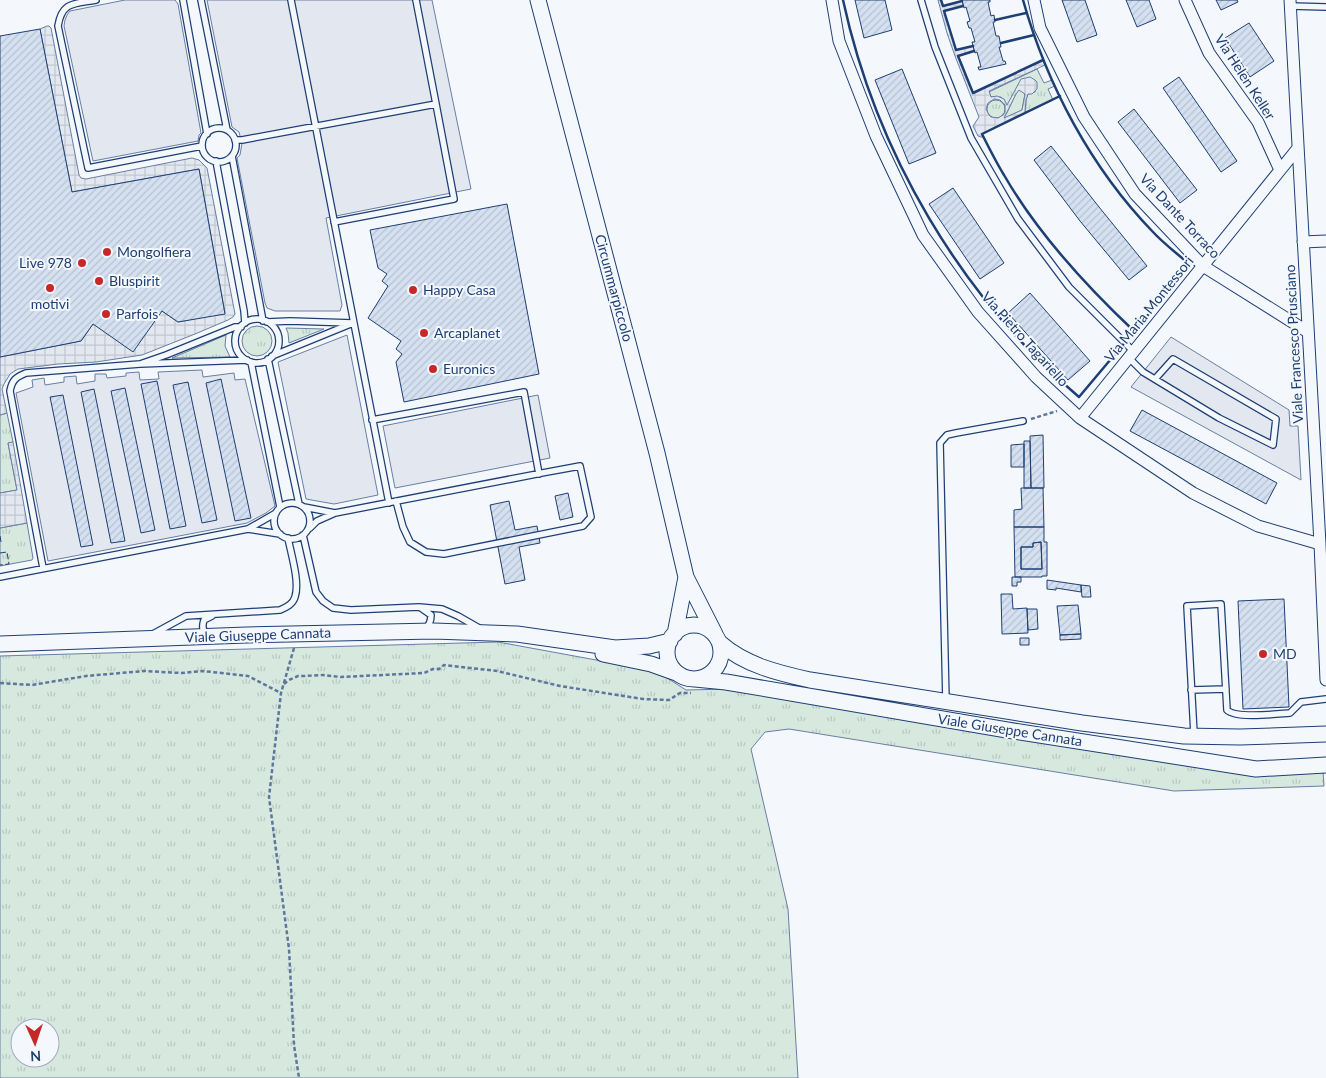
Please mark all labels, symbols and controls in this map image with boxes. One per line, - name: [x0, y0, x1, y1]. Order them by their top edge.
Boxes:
- street label: Via Helen Keller: [1211, 31, 1279, 123]
- street label: Via Dante Torraco: [1137, 170, 1224, 262]
- street label: Circummarpiccolo: [592, 232, 637, 344]
- place label: Mongolfiera: [117, 243, 191, 260]
- marker: Mongolfiera: [101, 246, 113, 258]
- street label: Via Maria Montessori: [1101, 252, 1197, 365]
- place label: Live 978: [19, 254, 72, 271]
- marker: Live 978: [76, 257, 88, 269]
- street label: Viale Francesco Prusciano: [1281, 264, 1306, 424]
- place label: Bluspirit: [109, 272, 160, 289]
- marker: Bluspirit: [93, 275, 105, 287]
- place label: Happy Casa: [423, 281, 496, 298]
- marker: motivi: [44, 282, 56, 294]
- marker: Happy Casa: [407, 284, 419, 296]
- street label: Via Pietro Tagariello: [978, 288, 1072, 390]
- place label: motivi: [31, 295, 69, 312]
- place label: Parfois: [116, 305, 158, 322]
- marker: Parfois: [100, 308, 112, 320]
- place label: Arcaplanet: [434, 324, 500, 341]
- marker: Arcaplanet: [418, 327, 430, 339]
- place label: Euronics: [443, 360, 495, 377]
- marker: Euronics: [427, 363, 439, 375]
- street label: Viale Giuseppe Cannata: [185, 623, 331, 646]
- place label: MD: [1273, 645, 1297, 662]
- marker: MD: [1257, 648, 1269, 660]
- street label: Viale Giuseppe Cannata: [936, 710, 1084, 749]
- north arrow: [10, 1018, 60, 1068]
- text: N: [30, 1048, 42, 1065]

